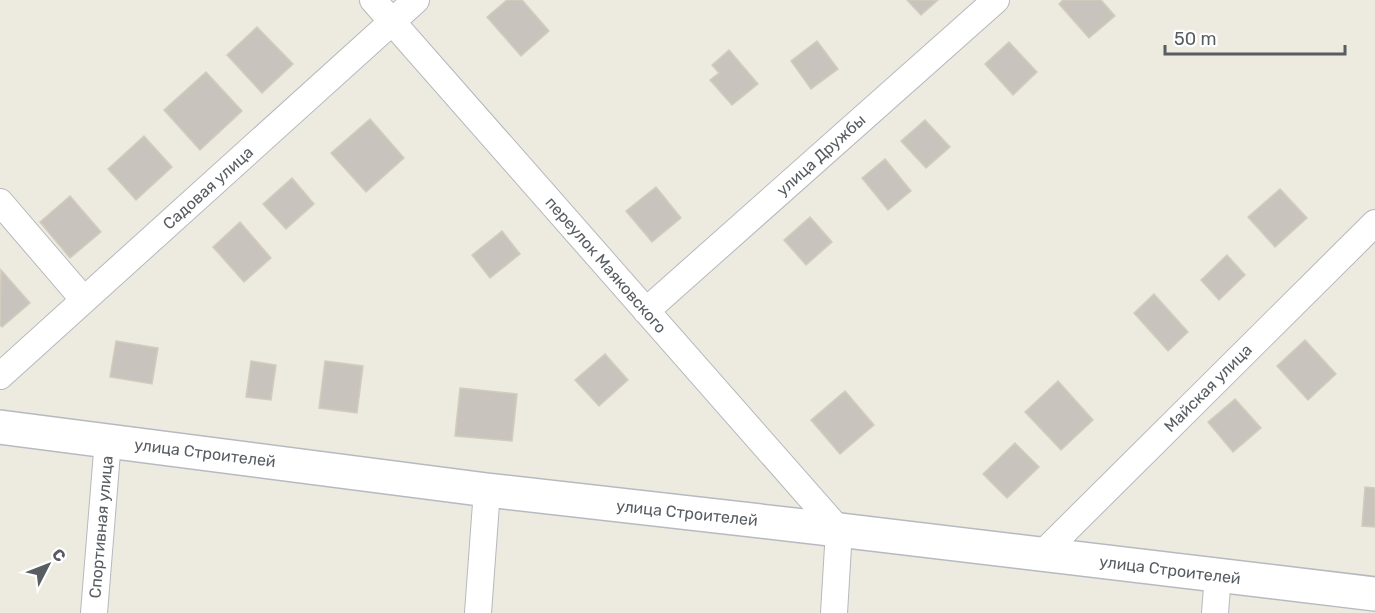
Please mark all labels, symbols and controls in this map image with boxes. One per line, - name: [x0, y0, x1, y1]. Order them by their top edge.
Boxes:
- scale bar: [1165, 18, 1345, 56]
- text: 50 m: [1174, 28, 1217, 50]
- street label: улица Дружбы: [773, 110, 869, 200]
- street label: Садовая улица: [159, 143, 257, 233]
- street label: переулок Маяковского: [542, 193, 670, 337]
- street label: Майская улица: [1160, 340, 1256, 436]
- street label: улица Строителей: [133, 435, 277, 471]
- street label: Спортивная улица: [85, 455, 117, 599]
- street label: улица Строителей: [615, 496, 759, 530]
- north arrow: [18, 535, 78, 595]
- text: С: [48, 545, 70, 566]
- street label: улица Строителей: [1098, 552, 1242, 588]

